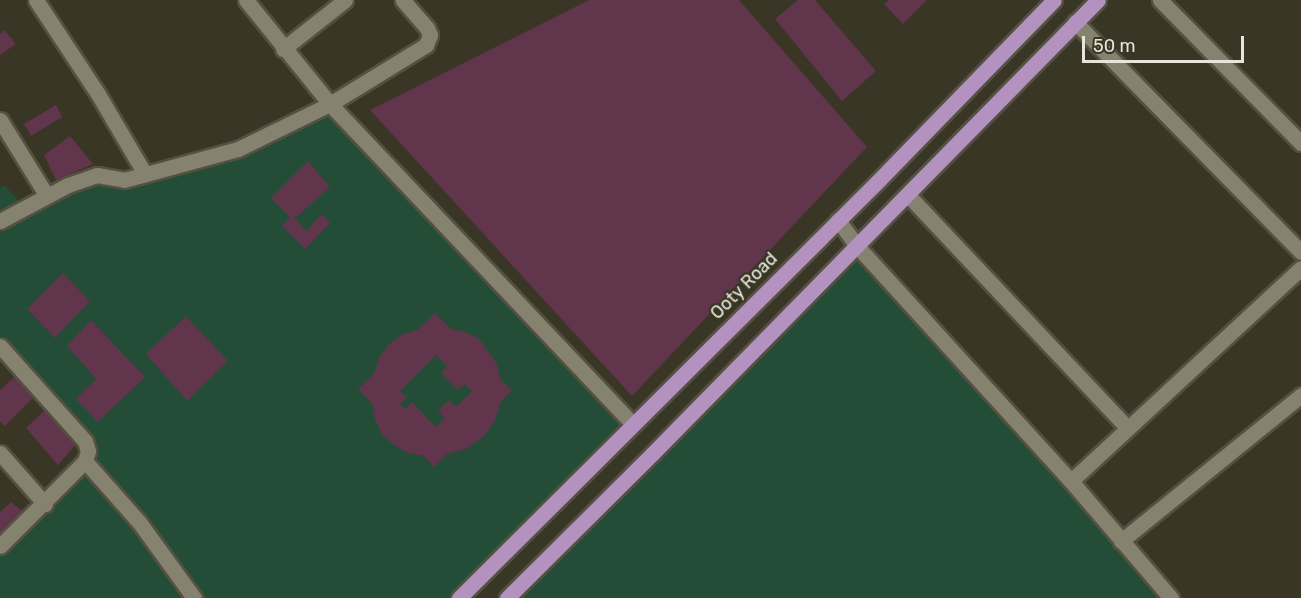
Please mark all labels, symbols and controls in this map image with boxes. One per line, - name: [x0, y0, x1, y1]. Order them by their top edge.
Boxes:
- scale bar: [1085, 24, 1247, 62]
- text: 50 m: [1093, 35, 1136, 57]
- street label: Ooty Road: [706, 248, 782, 324]

